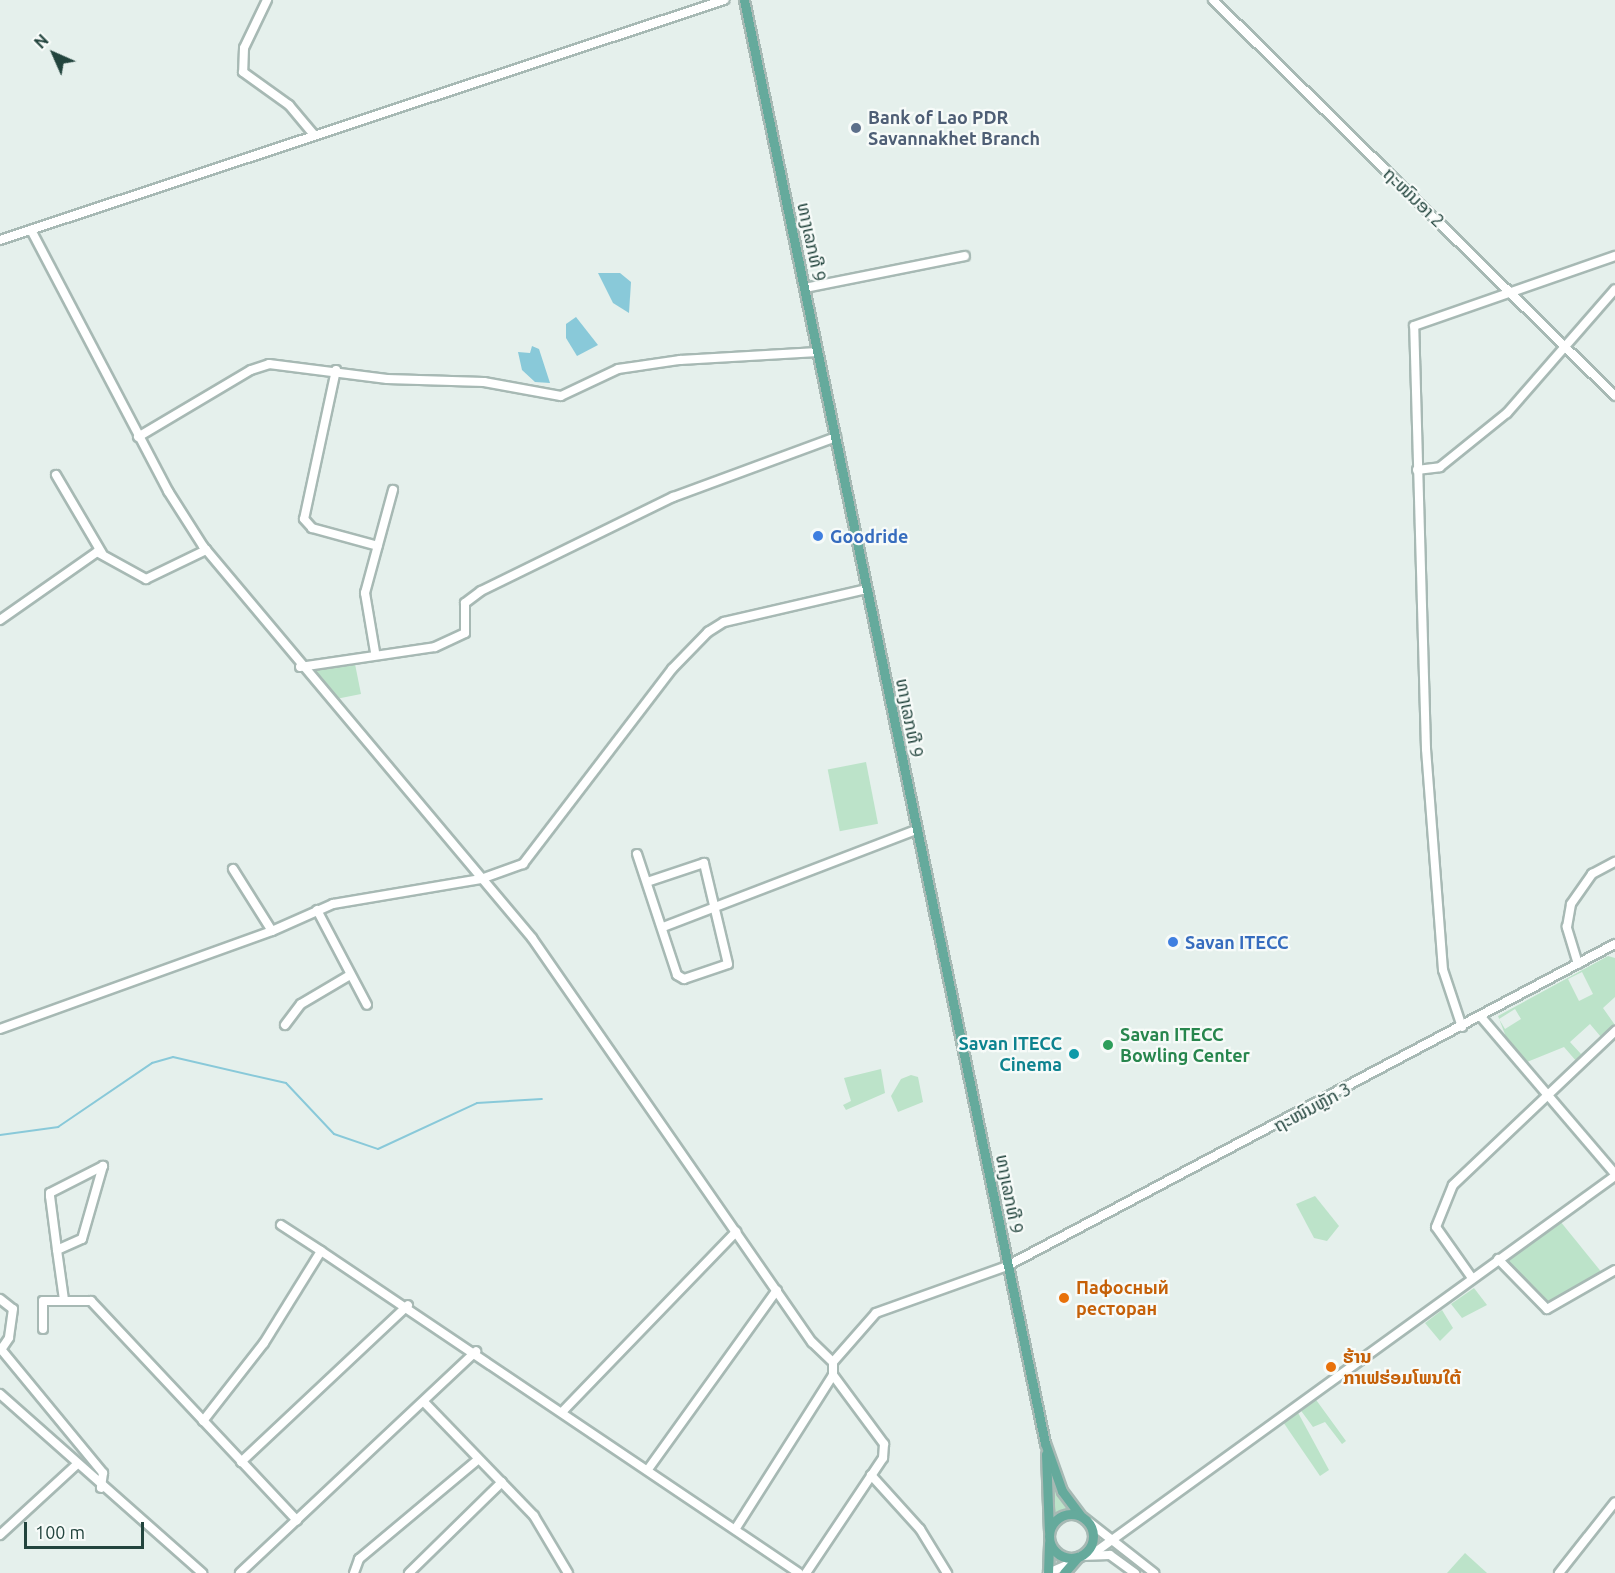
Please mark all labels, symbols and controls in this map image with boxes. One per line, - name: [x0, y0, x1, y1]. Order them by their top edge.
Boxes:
- north arrow: [24, 24, 84, 84]
- text: N: [31, 31, 52, 52]
- place label: Bank of Lao PDR Savannakhet Branch: [868, 107, 1040, 150]
- marker: Bank of Lao PDR Savannakhet Branch: [849, 121, 863, 135]
- street label: ຖະໜົນອາ 2: [1379, 162, 1449, 232]
- street label: ທາງເລກທີ 9: [793, 201, 831, 283]
- place label: Goodride: [830, 525, 908, 547]
- marker: Goodride: [811, 529, 825, 543]
- street label: ທາງເລກທີ 9: [892, 677, 928, 759]
- place label: Savan ITECC: [1185, 931, 1289, 953]
- marker: Savan ITECC: [1166, 935, 1180, 949]
- place label: Savan ITECC Bowling Center: [1120, 1024, 1250, 1066]
- place label: Savan ITECC Cinema: [958, 1033, 1062, 1076]
- marker: Savan ITECC Bowling Center: [1101, 1038, 1115, 1052]
- marker: Savan ITECC Cinema: [1067, 1047, 1081, 1061]
- street label: ຖະໜົນຫຼັກ 3: [1270, 1078, 1354, 1136]
- street label: ທາງເລກທີ 9: [992, 1153, 1028, 1235]
- place label: Пафосный ресторан: [1076, 1277, 1169, 1320]
- marker: Пафосный ресторан: [1057, 1291, 1071, 1305]
- place label: ຮ້ານ ກາເຟຮ່ອມໂພນໃຕ້: [1343, 1346, 1461, 1388]
- marker: ຮ້ານ ກາເຟຮ່ອມໂພນໃຕ້: [1324, 1360, 1338, 1374]
- scale bar: [27, 1510, 147, 1548]
- text: 100 m: [35, 1522, 85, 1542]

